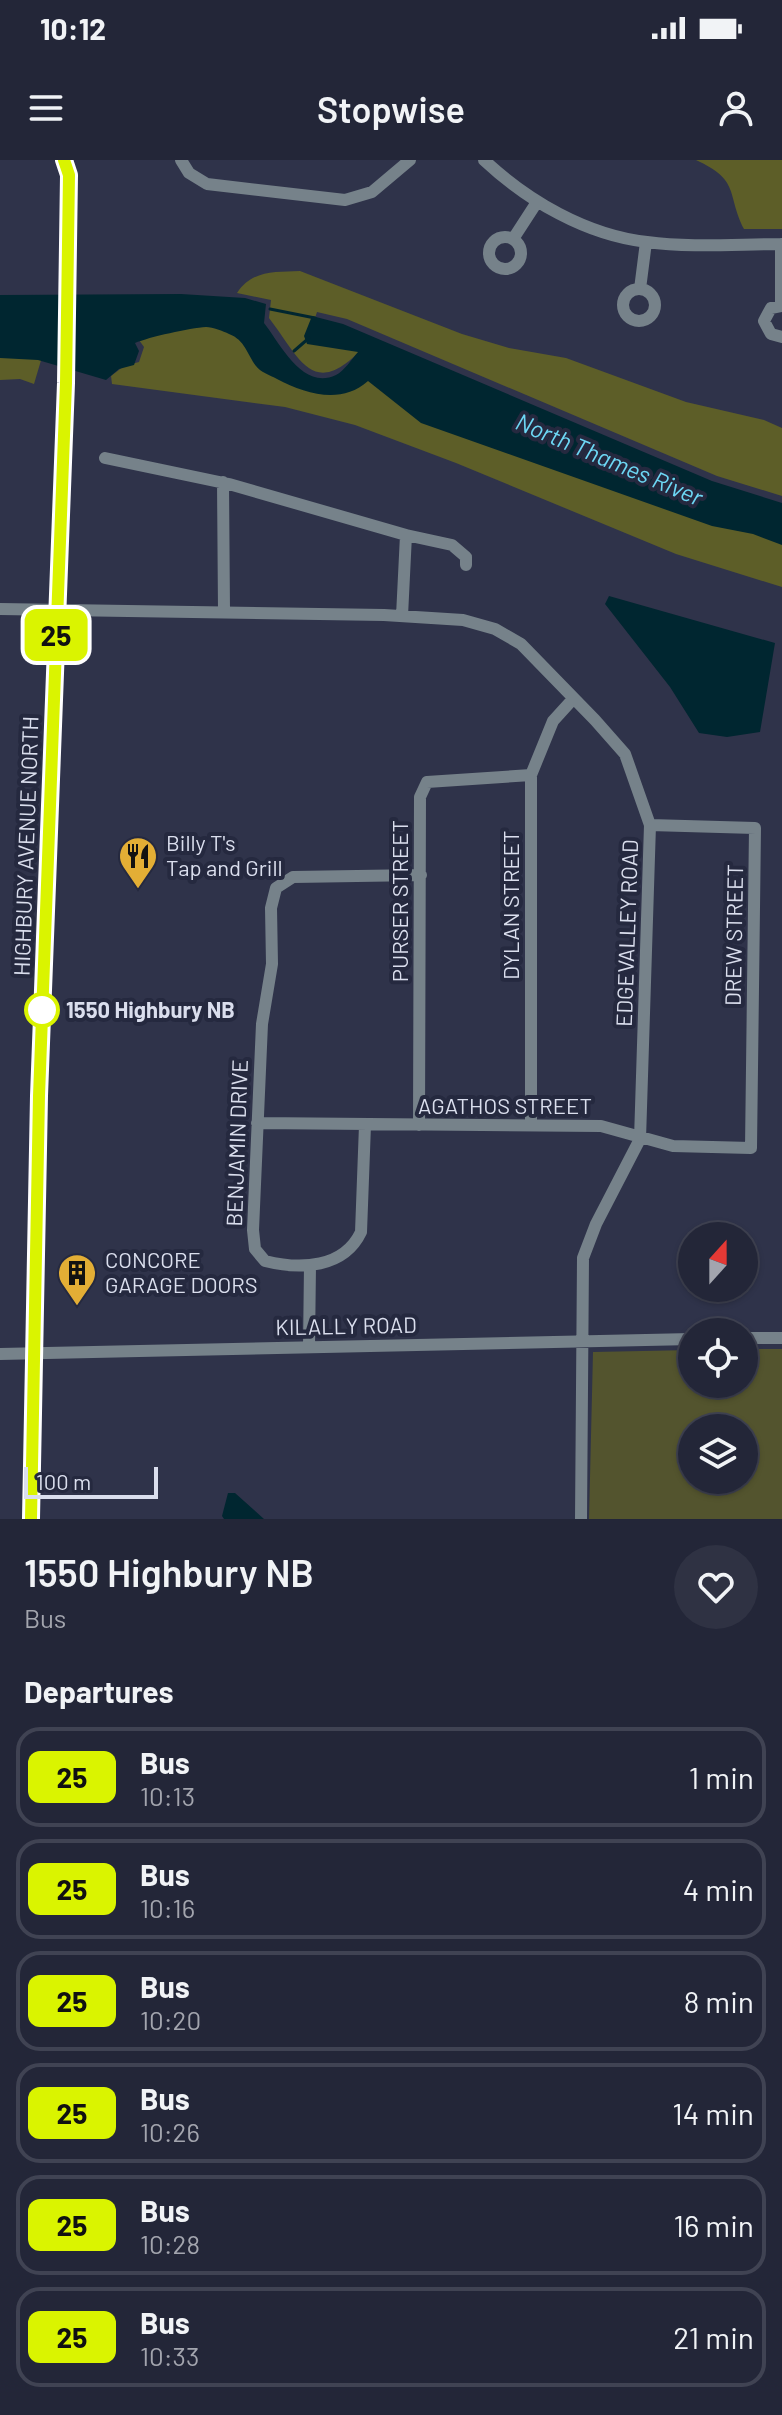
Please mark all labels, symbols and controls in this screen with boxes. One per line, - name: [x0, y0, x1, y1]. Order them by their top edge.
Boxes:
- text: 10:12: [40, 10, 106, 46]
- icon: menu: [24, 86, 68, 130]
- icon: person: [714, 86, 758, 130]
- text: Stopwise: [317, 87, 465, 130]
- water label: North Thames River: [512, 406, 709, 512]
- line badge: 25: [20, 609, 92, 661]
- text: 25: [41, 618, 71, 652]
- street label: HIGHBURY AVENUE NORTH: [7, 716, 43, 976]
- street label: PURSER STREET: [386, 820, 412, 982]
- place label: Billy T's Tap and Grill: [166, 829, 283, 880]
- street label: DYLAN STREET: [497, 830, 523, 980]
- restaurant icon: Billy T's Tap and Grill: [117, 835, 159, 890]
- street label: EDGEVALLEY ROAD: [610, 839, 642, 1027]
- street label: DREW STREET: [719, 864, 747, 1006]
- marker: 1550 Highbury NB: [25, 993, 59, 1027]
- place label: 1550 Highbury NB: [66, 996, 235, 1022]
- street label: BENJAMIN DRIVE: [220, 1059, 252, 1227]
- street label: AGATHOS STREET: [418, 1092, 592, 1118]
- north arrow: [678, 1222, 758, 1302]
- map controls: [678, 1222, 758, 1494]
- place label: CONCORE GARAGE DOORS: [105, 1246, 258, 1297]
- building icon: CONCORE GARAGE DOORS: [56, 1252, 98, 1307]
- street label: KILALLY ROAD: [275, 1311, 417, 1339]
- button: locate: [678, 1318, 758, 1398]
- button: layers: [678, 1414, 758, 1494]
- scale bar: [24, 1463, 158, 1499]
- text: 100 m: [36, 1468, 91, 1494]
- button: heart: [674, 1545, 758, 1629]
- text: 1550 Highbury NB: [24, 1549, 314, 1595]
- text: Bus: [24, 1602, 66, 1633]
- text: Departures: [24, 1673, 174, 1709]
- text: Bus: [140, 1744, 190, 1780]
- text: 1 min: [689, 1759, 754, 1795]
- text: 25: [57, 1760, 87, 1794]
- text: 10:13: [140, 1780, 195, 1811]
- text: Bus: [140, 1856, 190, 1892]
- text: 4 min: [683, 1871, 754, 1907]
- text: 25: [57, 1872, 87, 1906]
- text: 10:16: [140, 1892, 195, 1923]
- text: Bus: [140, 1968, 190, 2004]
- text: 8 min: [684, 1983, 754, 2019]
- text: 25: [57, 1984, 87, 2018]
- text: 10:20: [140, 2004, 201, 2035]
- text: Bus: [140, 2080, 190, 2116]
- text: 14 min: [672, 2095, 754, 2131]
- text: 25: [57, 2096, 87, 2130]
- text: 10:26: [140, 2116, 200, 2147]
- text: Bus: [140, 2192, 190, 2228]
- text: 16 min: [673, 2207, 754, 2243]
- text: 25: [57, 2208, 87, 2242]
- text: 10:28: [140, 2228, 200, 2259]
- text: Bus: [140, 2304, 190, 2340]
- text: 21 min: [673, 2319, 754, 2355]
- text: 25: [57, 2320, 87, 2354]
- text: 10:33: [140, 2340, 199, 2371]

